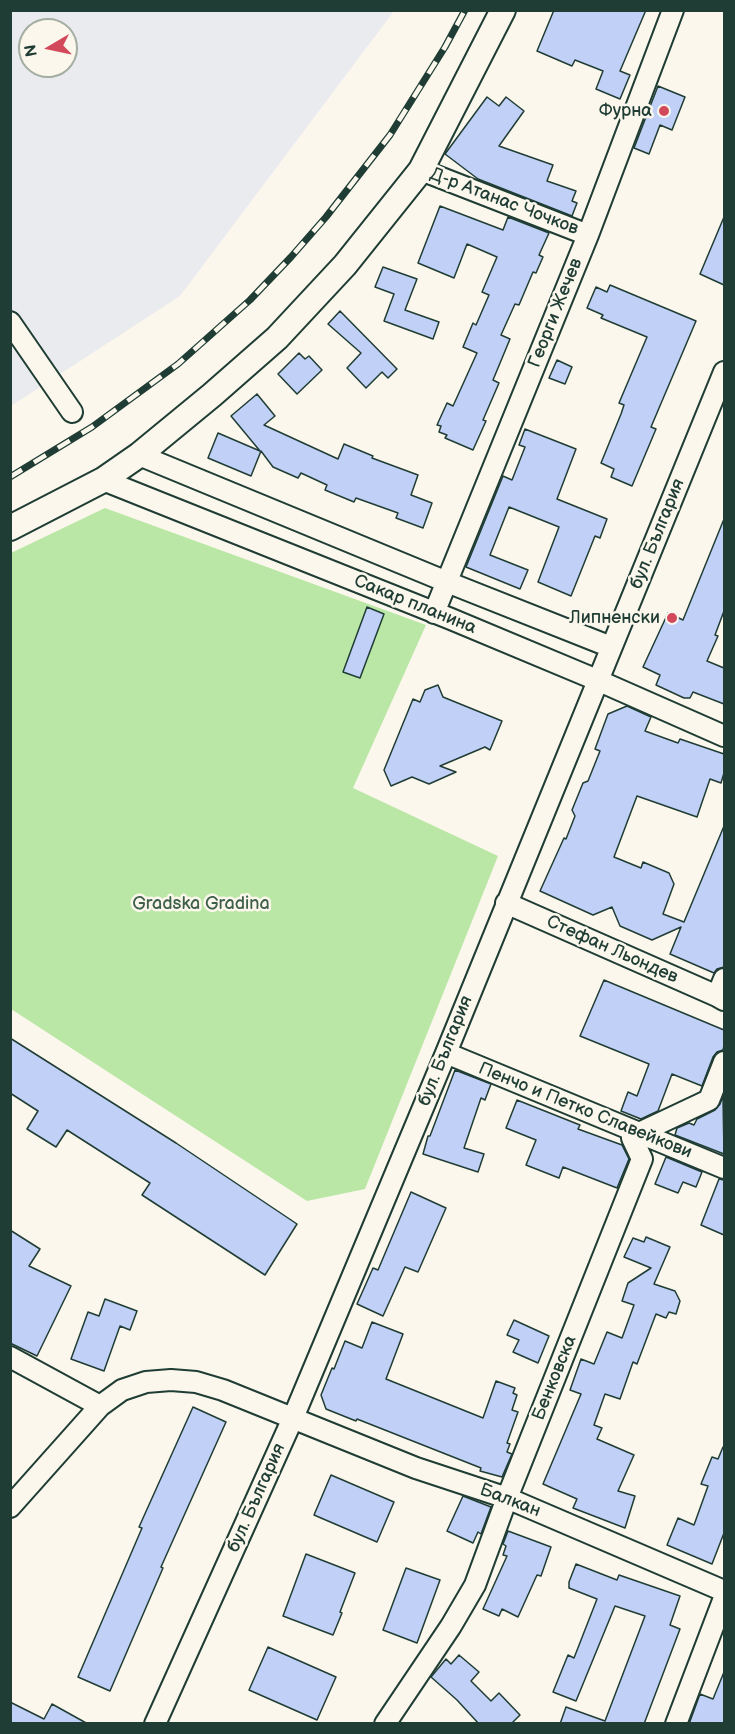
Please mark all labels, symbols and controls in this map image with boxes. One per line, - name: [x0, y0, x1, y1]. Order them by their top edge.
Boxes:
- north arrow: [18, 18, 78, 78]
- text: N: [21, 43, 42, 58]
- place label: Фурна: [599, 100, 652, 122]
- marker: Фурна: [657, 104, 671, 118]
- street label: Д-р Атанас Чочков: [427, 164, 581, 240]
- street label: Георги Жечев: [524, 255, 588, 371]
- street label: бул. България: [626, 476, 690, 592]
- street label: Сакар планина: [351, 571, 479, 639]
- place label: Липненски: [569, 607, 660, 629]
- marker: Липненски: [665, 611, 679, 625]
- park label: Gradska Gradina: [132, 893, 270, 915]
- street label: Стефан Льондев: [543, 911, 681, 989]
- street label: бул. България: [414, 993, 478, 1109]
- street label: Пенчо и Петко Славейкови: [475, 1058, 695, 1164]
- street label: Бенковска: [528, 1332, 582, 1424]
- street label: бул. България: [223, 1440, 291, 1556]
- street label: Балкан: [477, 1480, 543, 1522]

